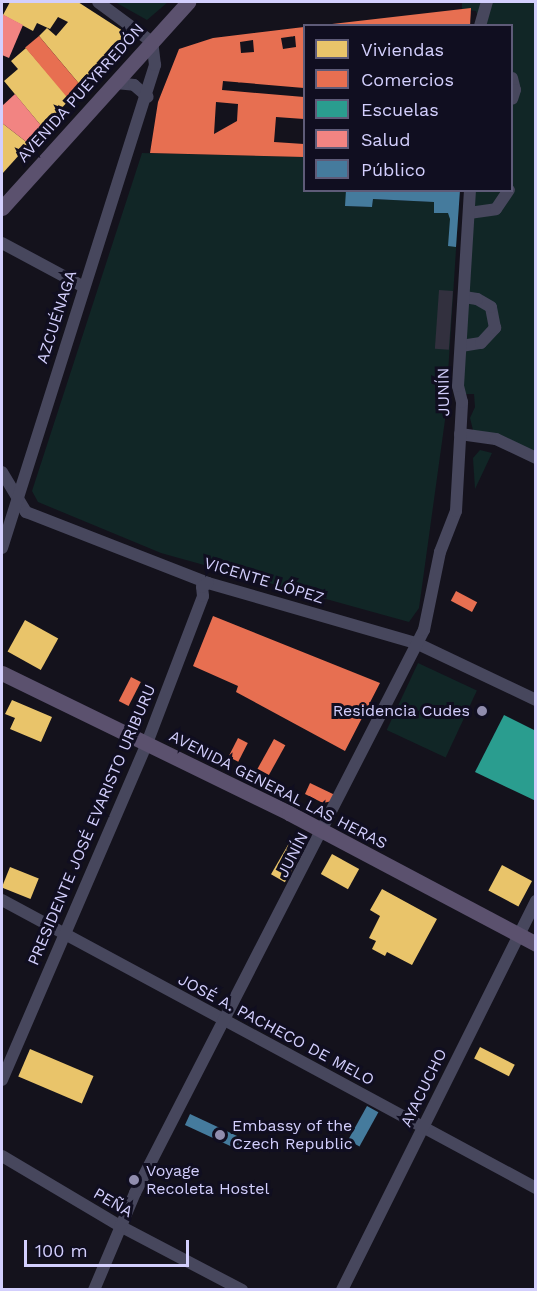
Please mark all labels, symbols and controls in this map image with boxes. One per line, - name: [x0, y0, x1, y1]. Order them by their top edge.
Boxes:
- street label: AVENIDA PUEYRREDÓN: [13, 19, 149, 167]
- legend: [303, 24, 513, 192]
- text: Viviendas: [361, 39, 444, 60]
- text: Comercios: [361, 69, 454, 90]
- text: Escuelas: [361, 99, 439, 120]
- text: Salud: [361, 129, 410, 150]
- text: Público: [361, 159, 426, 180]
- street label: AZCUÉNAGA: [33, 268, 81, 366]
- street label: JUNÍN: [434, 368, 454, 416]
- street label: VICENTE LÓPEZ: [202, 554, 326, 608]
- street label: PRESIDENTE JOSÉ EVARISTO URIBURU: [24, 681, 160, 969]
- place label: Residencia Cudes: [332, 701, 470, 721]
- marker: Residencia Cudes: [475, 704, 489, 718]
- street label: AVENIDA GENERAL LAS HERAS: [165, 726, 391, 854]
- street label: JUNÍN: [273, 829, 313, 881]
- street label: JOSÉ A. PACHECO DE MELO: [174, 970, 378, 1090]
- street label: AYACUCHO: [397, 1046, 451, 1130]
- place label: Embassy of the Czech Republic: [232, 1116, 354, 1154]
- marker: Embassy of the Czech Republic: [213, 1128, 227, 1142]
- place label: Voyage Recoleta Hostel: [146, 1161, 270, 1199]
- marker: Voyage Recoleta Hostel: [127, 1173, 141, 1187]
- street label: PEÑA: [90, 1184, 136, 1222]
- scale bar: [27, 1228, 192, 1266]
- text: 100 m: [35, 1240, 88, 1261]

